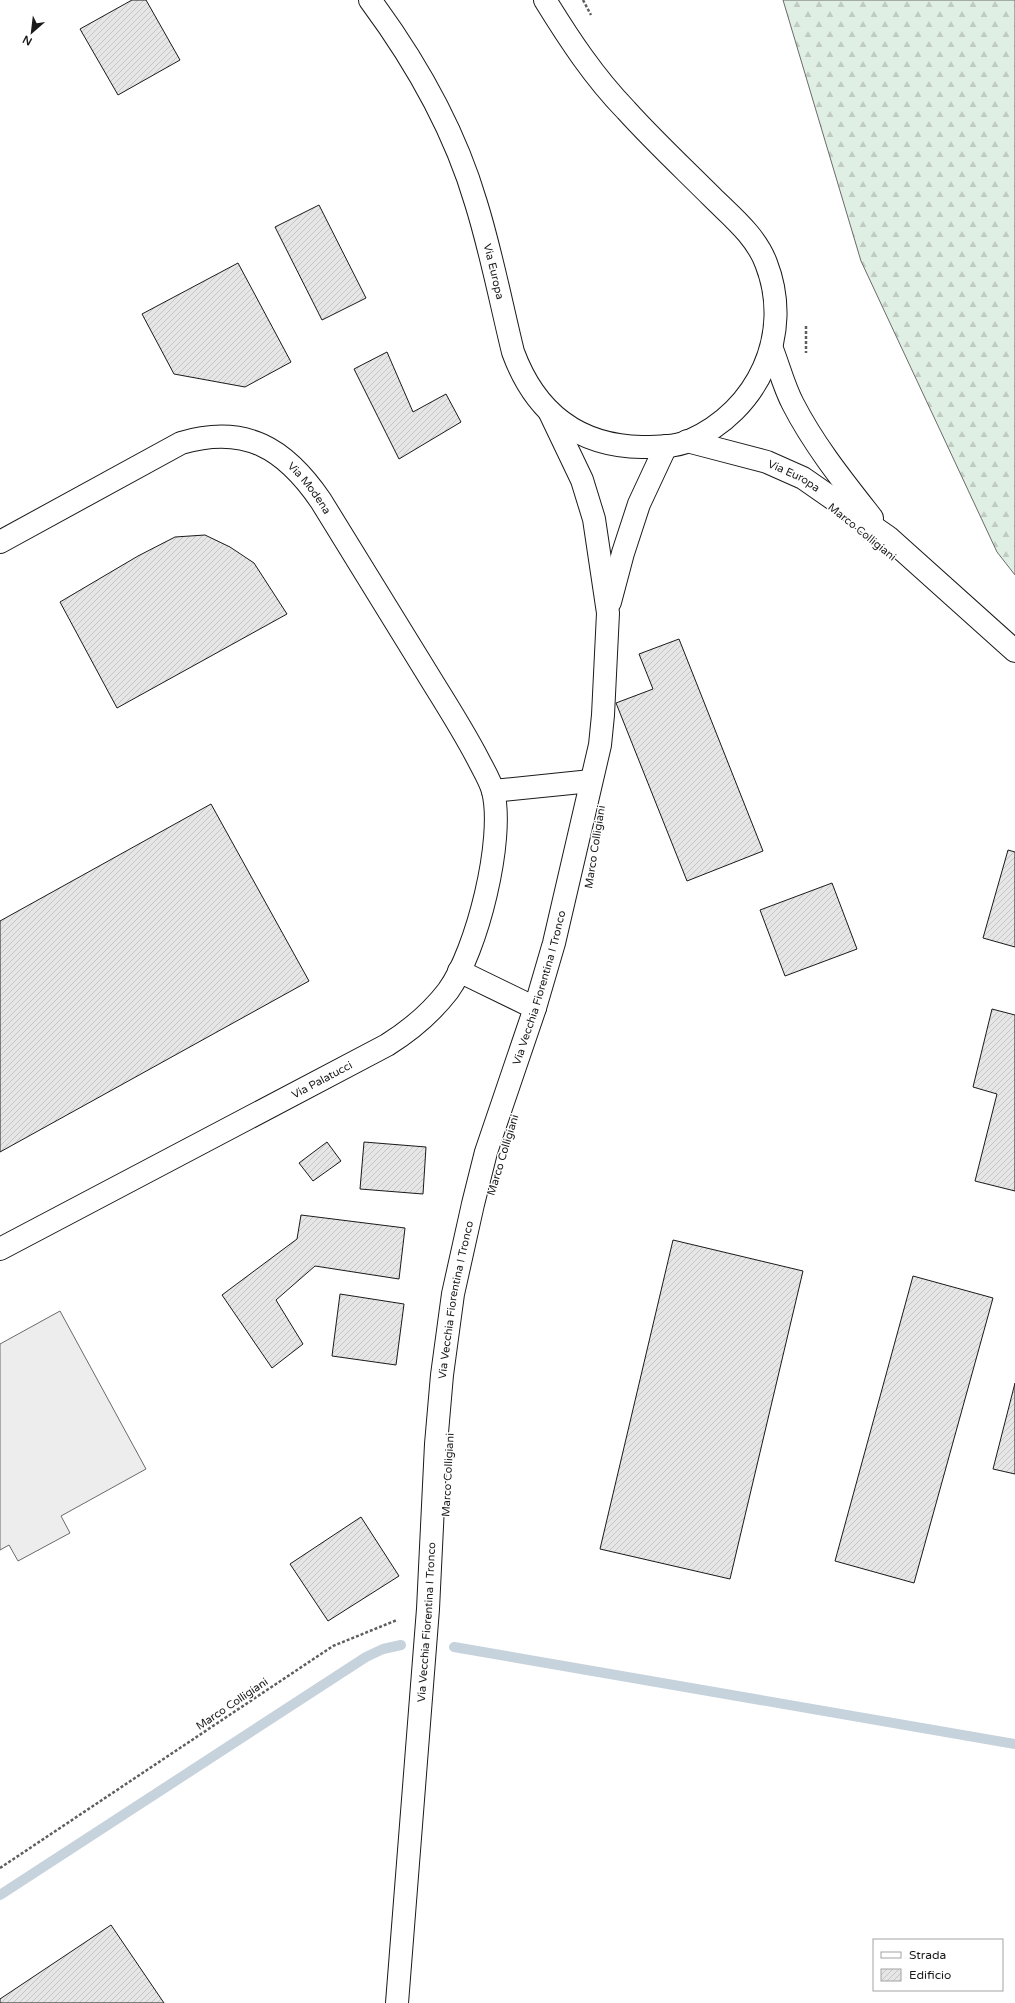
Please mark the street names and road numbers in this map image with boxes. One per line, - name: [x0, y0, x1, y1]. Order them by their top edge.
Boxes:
- street label: Via Europa: [481, 242, 507, 301]
- street label: Via Europa: [766, 457, 823, 494]
- street label: Via Modena: [285, 459, 334, 516]
- street label: Marco Colligiani: [825, 501, 899, 563]
- street label: Marco Colligiani: [582, 805, 608, 889]
- street label: Via Vecchia Fiorentina I Tronco: [510, 909, 568, 1066]
- street label: Via Palatucci: [289, 1059, 355, 1101]
- street label: Marco Colligiani: [485, 1113, 521, 1197]
- street label: Via Vecchia Fiorentina I Tronco: [435, 1219, 476, 1379]
- street label: Marco Colligiani: [439, 1433, 457, 1517]
- street label: Via Vecchia Fiorentina I Tronco: [414, 1541, 438, 1703]
- street label: Marco Colligiani: [194, 1675, 270, 1733]

